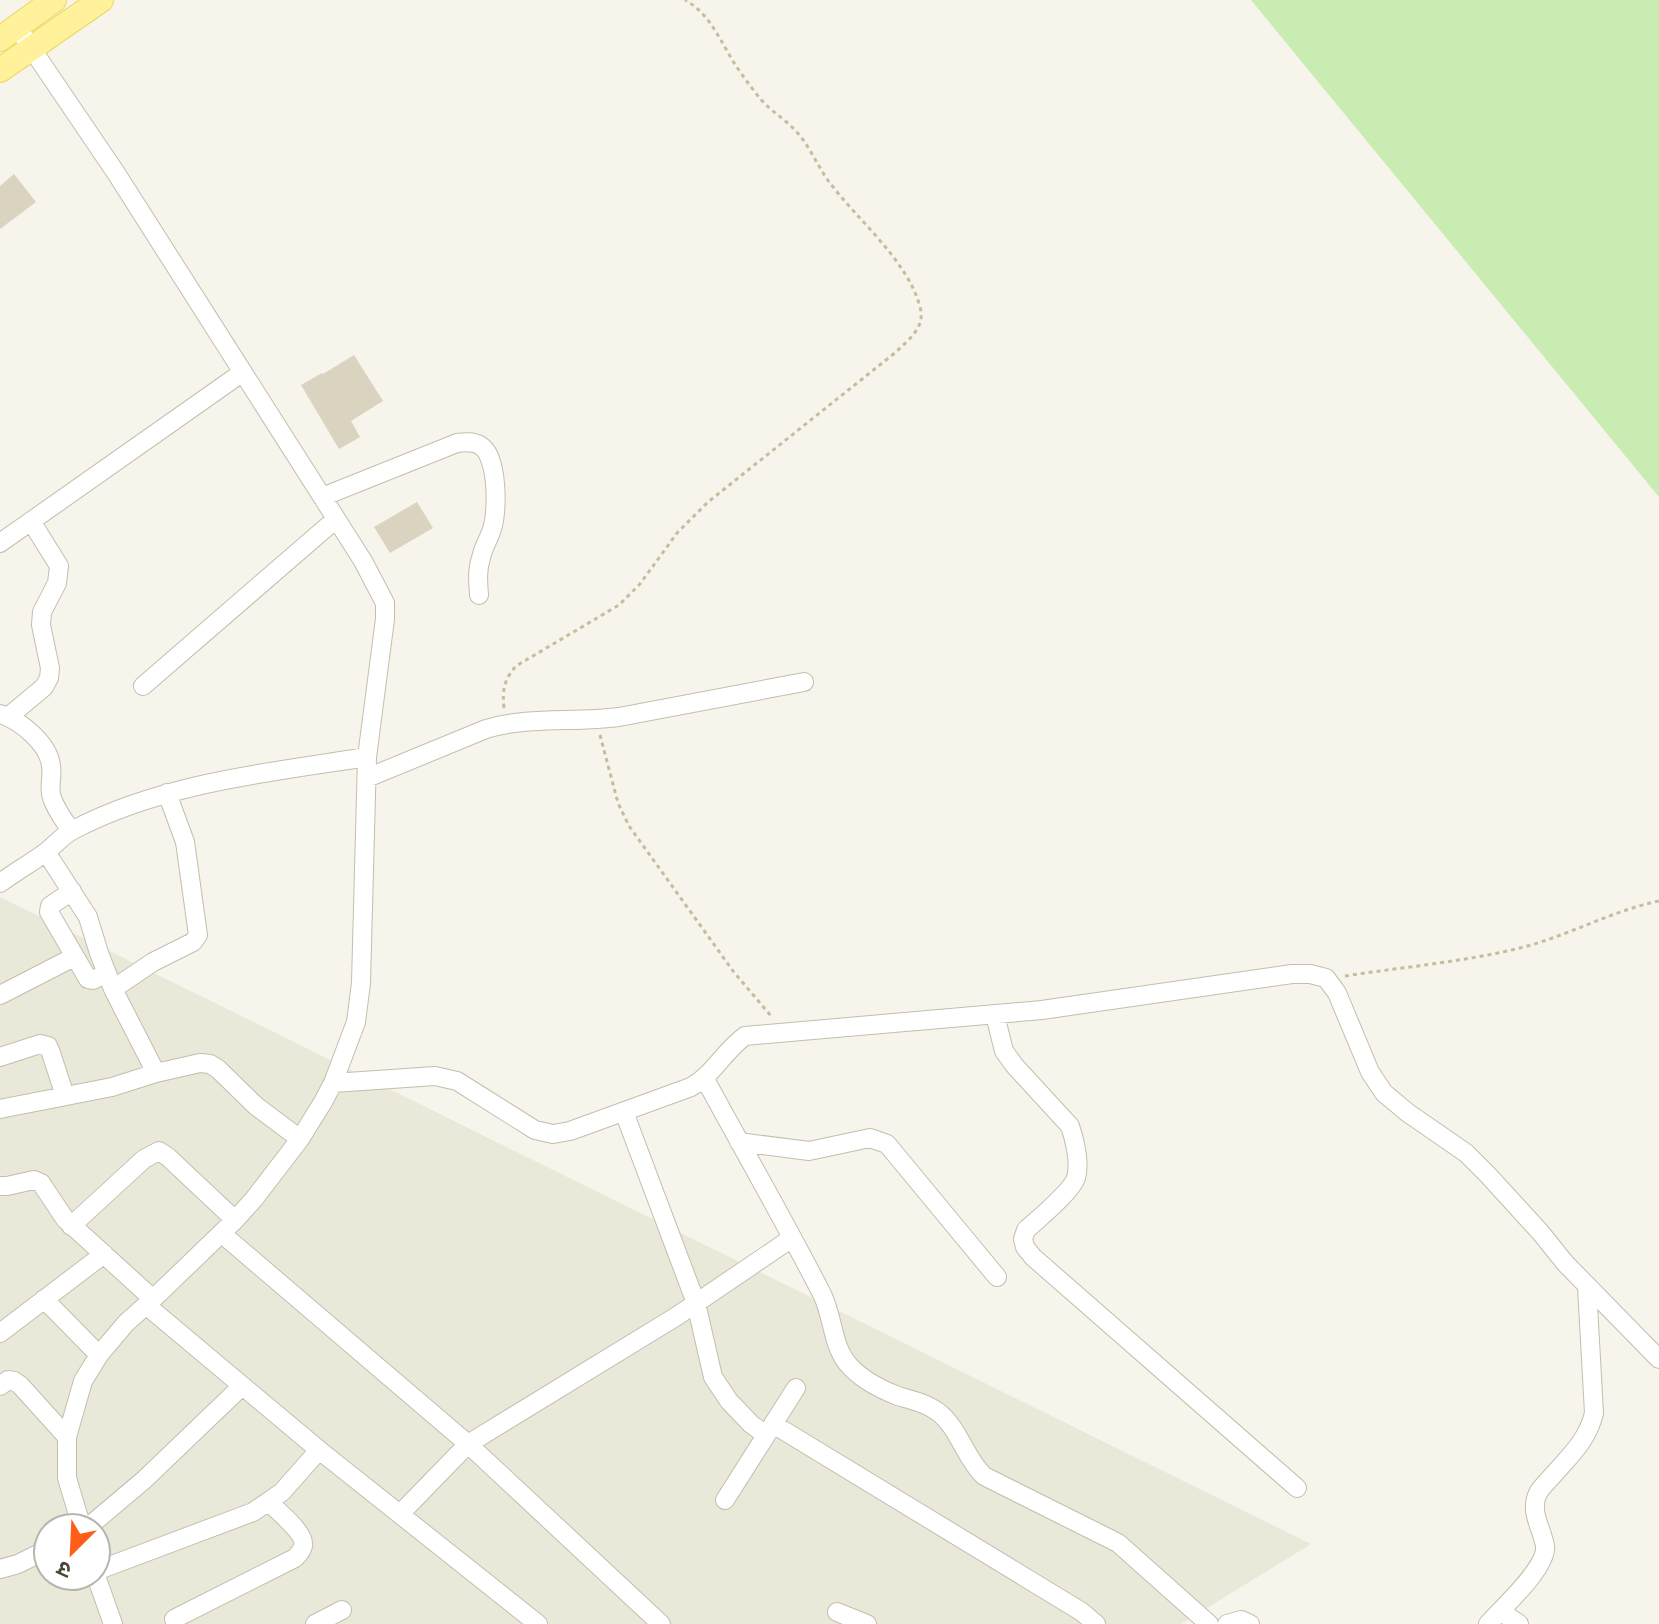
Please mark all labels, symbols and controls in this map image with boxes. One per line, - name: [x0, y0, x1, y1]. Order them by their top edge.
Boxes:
- north arrow: [32, 1512, 112, 1592]
- text: उ: [51, 1556, 75, 1586]

